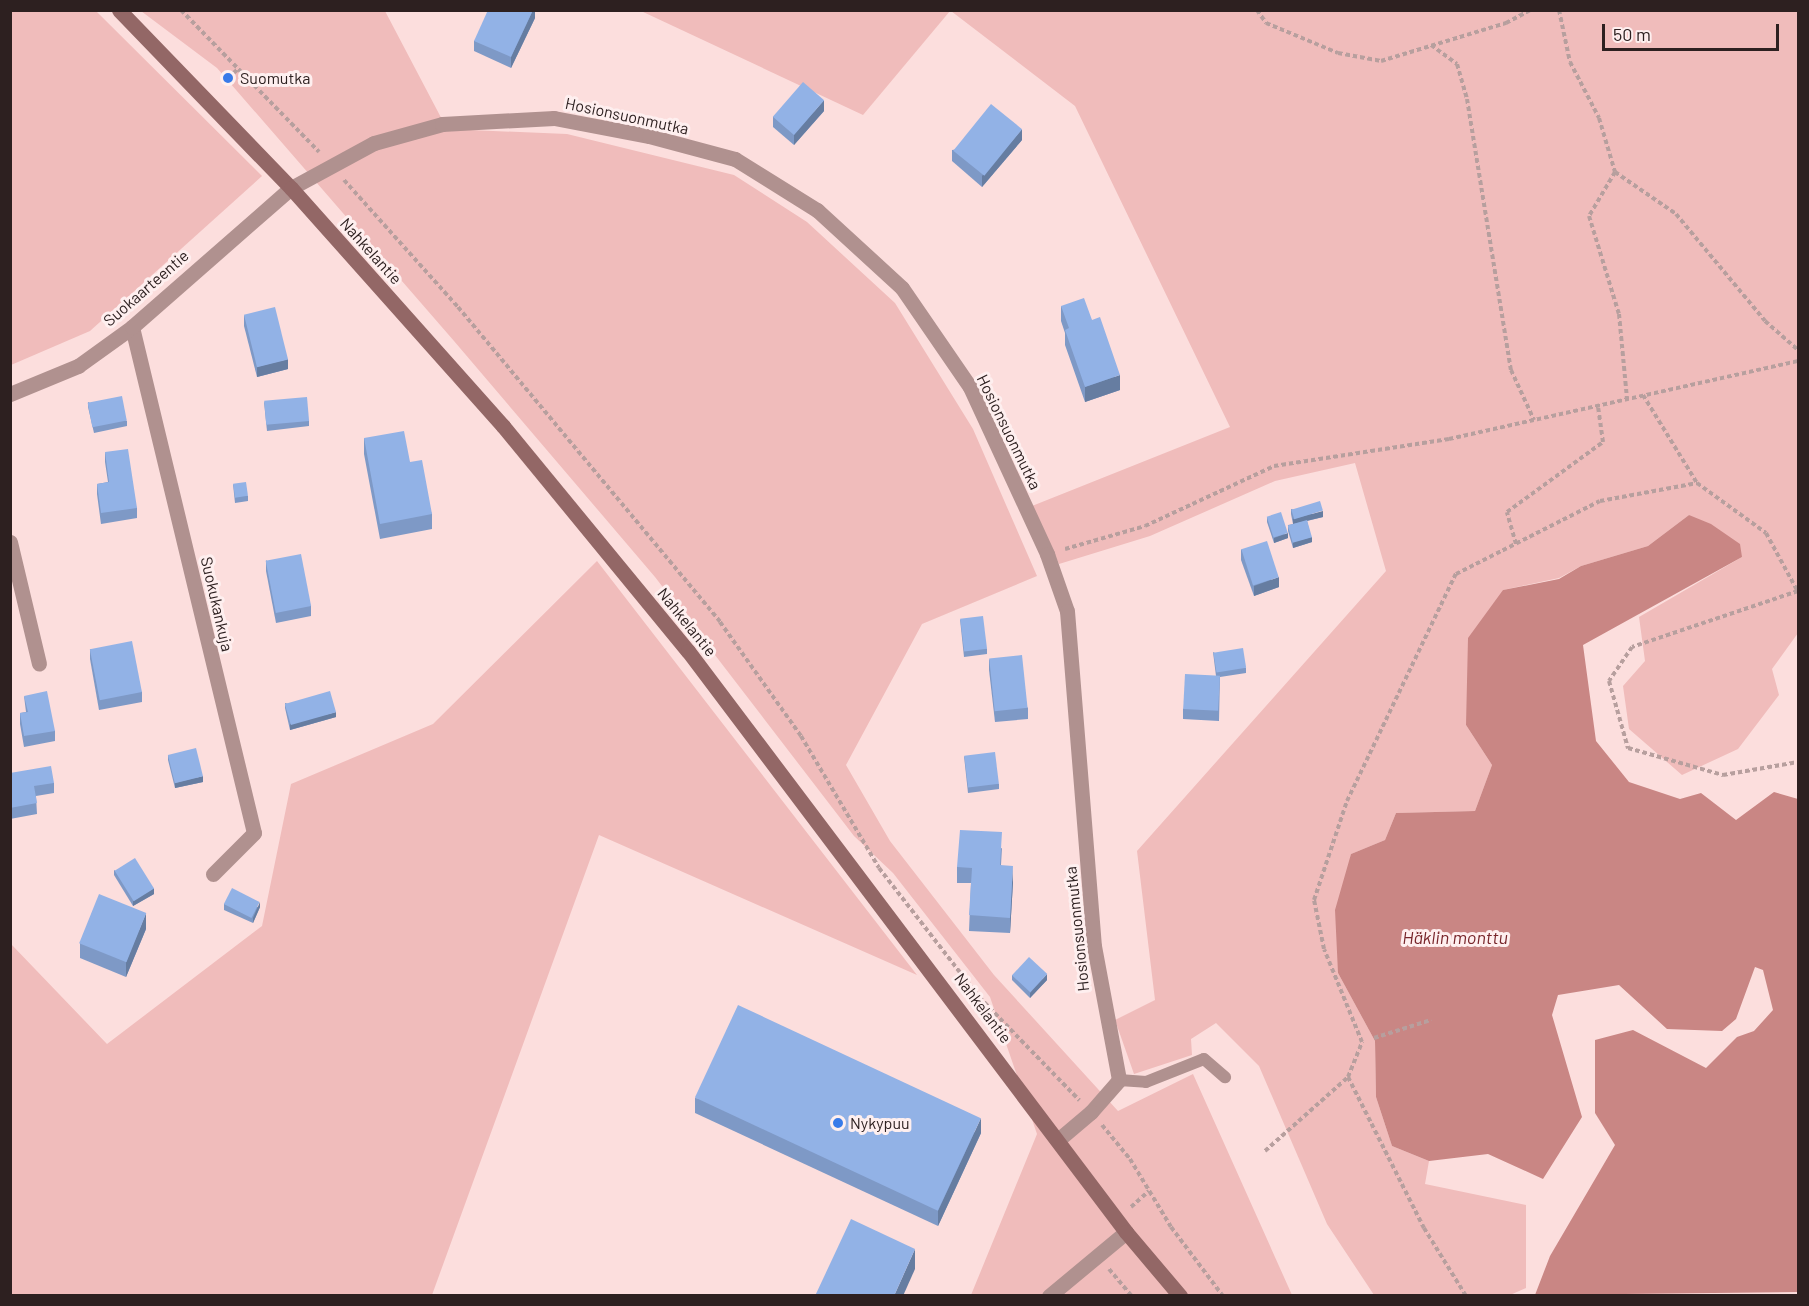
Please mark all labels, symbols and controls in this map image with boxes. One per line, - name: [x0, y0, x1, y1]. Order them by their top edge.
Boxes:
- scale bar: [1605, 12, 1782, 50]
- text: 50 m: [1613, 23, 1651, 45]
- place label: Suomutka: [240, 68, 310, 88]
- marker: Suomutka: [221, 71, 235, 85]
- street label: Hosionsuonmutka: [564, 94, 690, 138]
- street label: Nahkelantie: [336, 214, 406, 288]
- street label: Suokaarteentie: [99, 246, 193, 330]
- street label: Hosionsuonmutka: [973, 371, 1045, 493]
- street label: Suokukankuja: [197, 555, 237, 653]
- street label: Nahkelantie: [654, 584, 720, 660]
- street label: Hosionsuonmutka: [1061, 866, 1093, 992]
- water label: Häklin monttu: [1402, 926, 1508, 948]
- street label: Nahkelantie: [950, 969, 1016, 1047]
- place label: Nykypuu: [850, 1113, 910, 1133]
- marker: Nykypuu: [831, 1116, 845, 1130]

